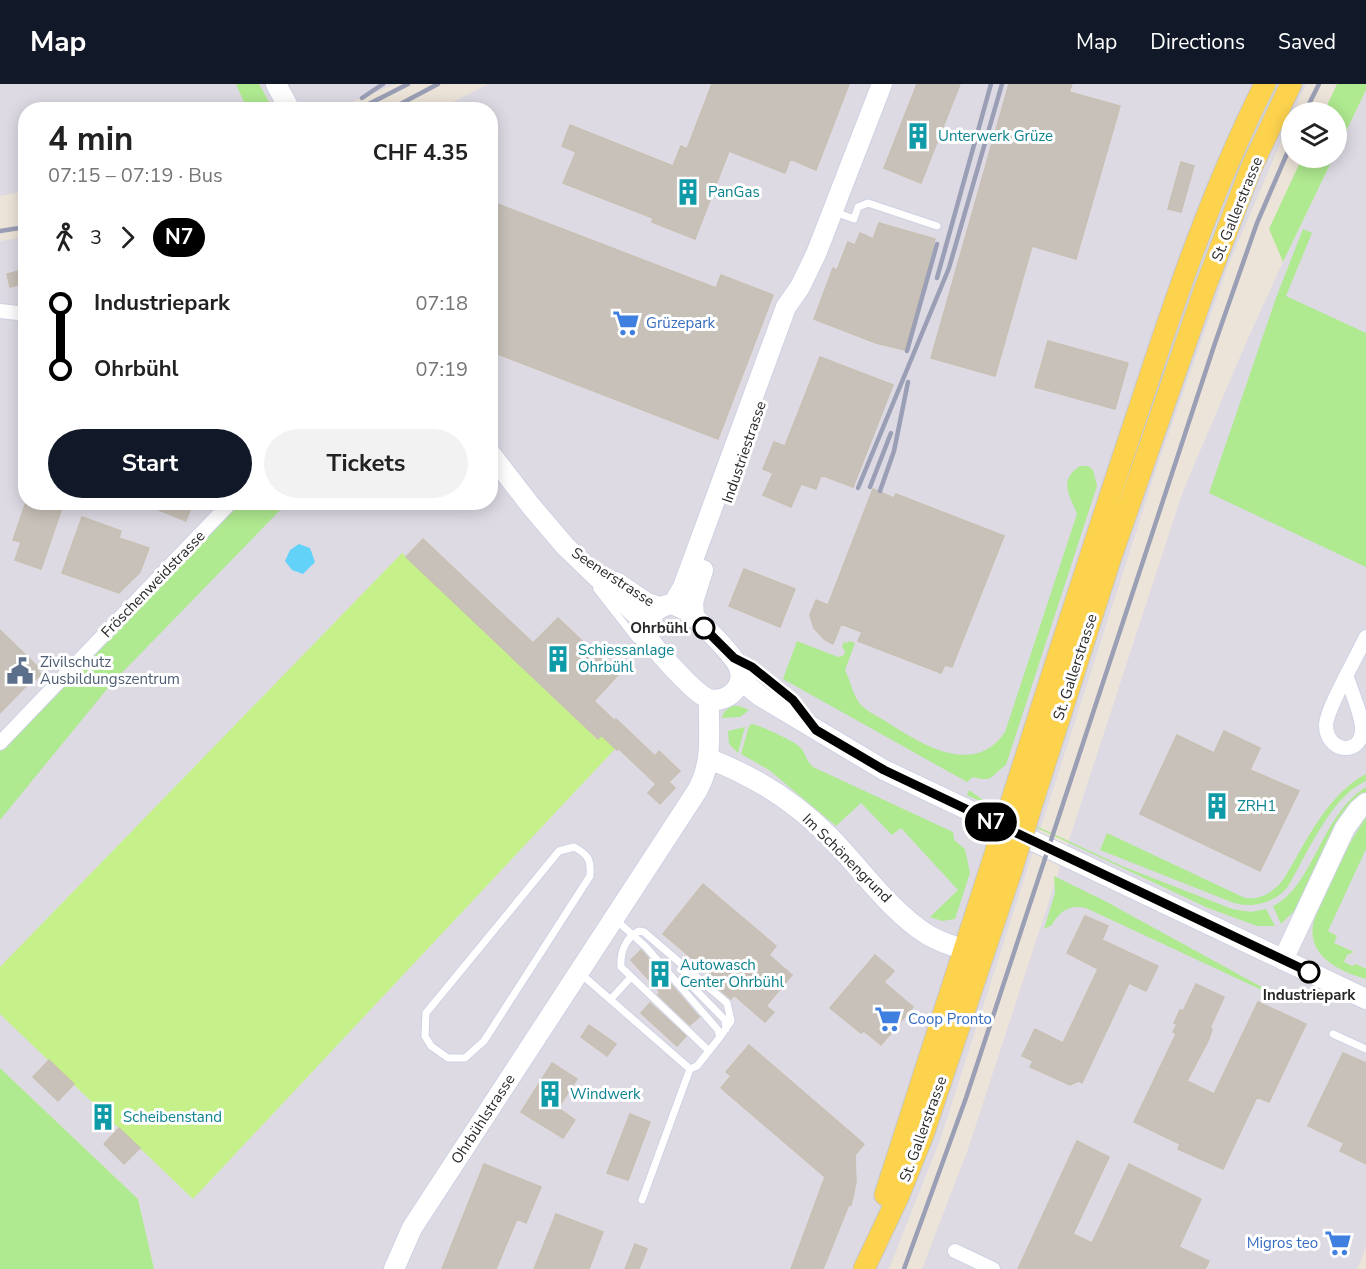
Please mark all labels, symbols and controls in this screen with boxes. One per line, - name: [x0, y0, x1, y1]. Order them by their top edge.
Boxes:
- text: Map: [30, 23, 86, 61]
- text: Map: [1076, 28, 1117, 56]
- text: Directions: [1150, 28, 1245, 56]
- text: Saved: [1278, 28, 1336, 56]
- map controls: [1281, 102, 1347, 168]
- button: layers: [1281, 102, 1347, 168]
- text: 4 min: [48, 117, 133, 162]
- building icon: Unterwerk Grüze: [903, 121, 933, 151]
- place label: Unterwerk Grüze: [938, 126, 1053, 146]
- text: CHF 4.35: [373, 138, 468, 168]
- street label: St. Gallerstrasse: [1207, 154, 1267, 264]
- text: 07:15 – 07:19 · Bus: [48, 162, 223, 189]
- building icon: PanGas: [673, 177, 703, 207]
- place label: PanGas: [708, 182, 760, 202]
- icon: walk: [48, 221, 81, 254]
- icon: forward: [111, 221, 144, 254]
- text: N7: [165, 223, 193, 251]
- text: 3: [90, 224, 102, 251]
- text: Industriepark: [94, 288, 230, 318]
- text: 07:18: [415, 290, 468, 317]
- supermarket icon: Grüzepark: [611, 308, 641, 338]
- place label: Grüzepark: [646, 313, 716, 333]
- text: Ohrbühl: [94, 354, 179, 384]
- text: 07:19: [415, 356, 468, 383]
- street label: Industriestrasse: [717, 398, 771, 506]
- button: Start: [48, 429, 252, 498]
- button: Tickets: [264, 429, 468, 498]
- street label: Fröschenweidstrasse: [97, 526, 209, 642]
- street label: Seenerstrasse: [568, 543, 658, 611]
- street label: St. Gallerstrasse: [1048, 611, 1102, 723]
- marker: Ohrbühl: [693, 617, 715, 639]
- place label: Ohrbühl: [630, 618, 688, 638]
- place label: Schiessanlage Ohrbühl: [578, 640, 674, 677]
- building icon: Schiessanlage Ohrbühl: [543, 644, 573, 674]
- place label: Zivilschutz Ausbildungszentrum: [40, 652, 180, 689]
- public building icon: Zivilschutz Ausbildungszentrum: [5, 656, 35, 686]
- building icon: ZRH1: [1202, 791, 1232, 821]
- place label: ZRH1: [1237, 796, 1276, 816]
- line badge: N7: [964, 802, 1018, 842]
- text: N7: [977, 808, 1005, 836]
- street label: Im Schönengrund: [798, 809, 896, 907]
- place label: Autowasch Center Ohrbühl: [680, 955, 785, 992]
- building icon: Autowasch Center Ohrbühl: [645, 959, 675, 989]
- marker: Industriepark: [1298, 961, 1320, 983]
- place label: Industriepark: [1263, 985, 1356, 1005]
- supermarket icon: Coop Pronto: [873, 1004, 903, 1034]
- place label: Coop Pronto: [908, 1009, 992, 1029]
- street label: Ohrbühlstrasse: [446, 1070, 520, 1168]
- street label: St. Gallerstrasse: [895, 1073, 951, 1185]
- building icon: Windwerk: [535, 1079, 565, 1109]
- place label: Windwerk: [570, 1084, 641, 1104]
- building icon: Scheibenstand: [88, 1102, 118, 1132]
- place label: Scheibenstand: [123, 1107, 222, 1127]
- supermarket icon: Migros teo: [1323, 1228, 1353, 1258]
- place label: Migros teo: [1247, 1233, 1318, 1253]

